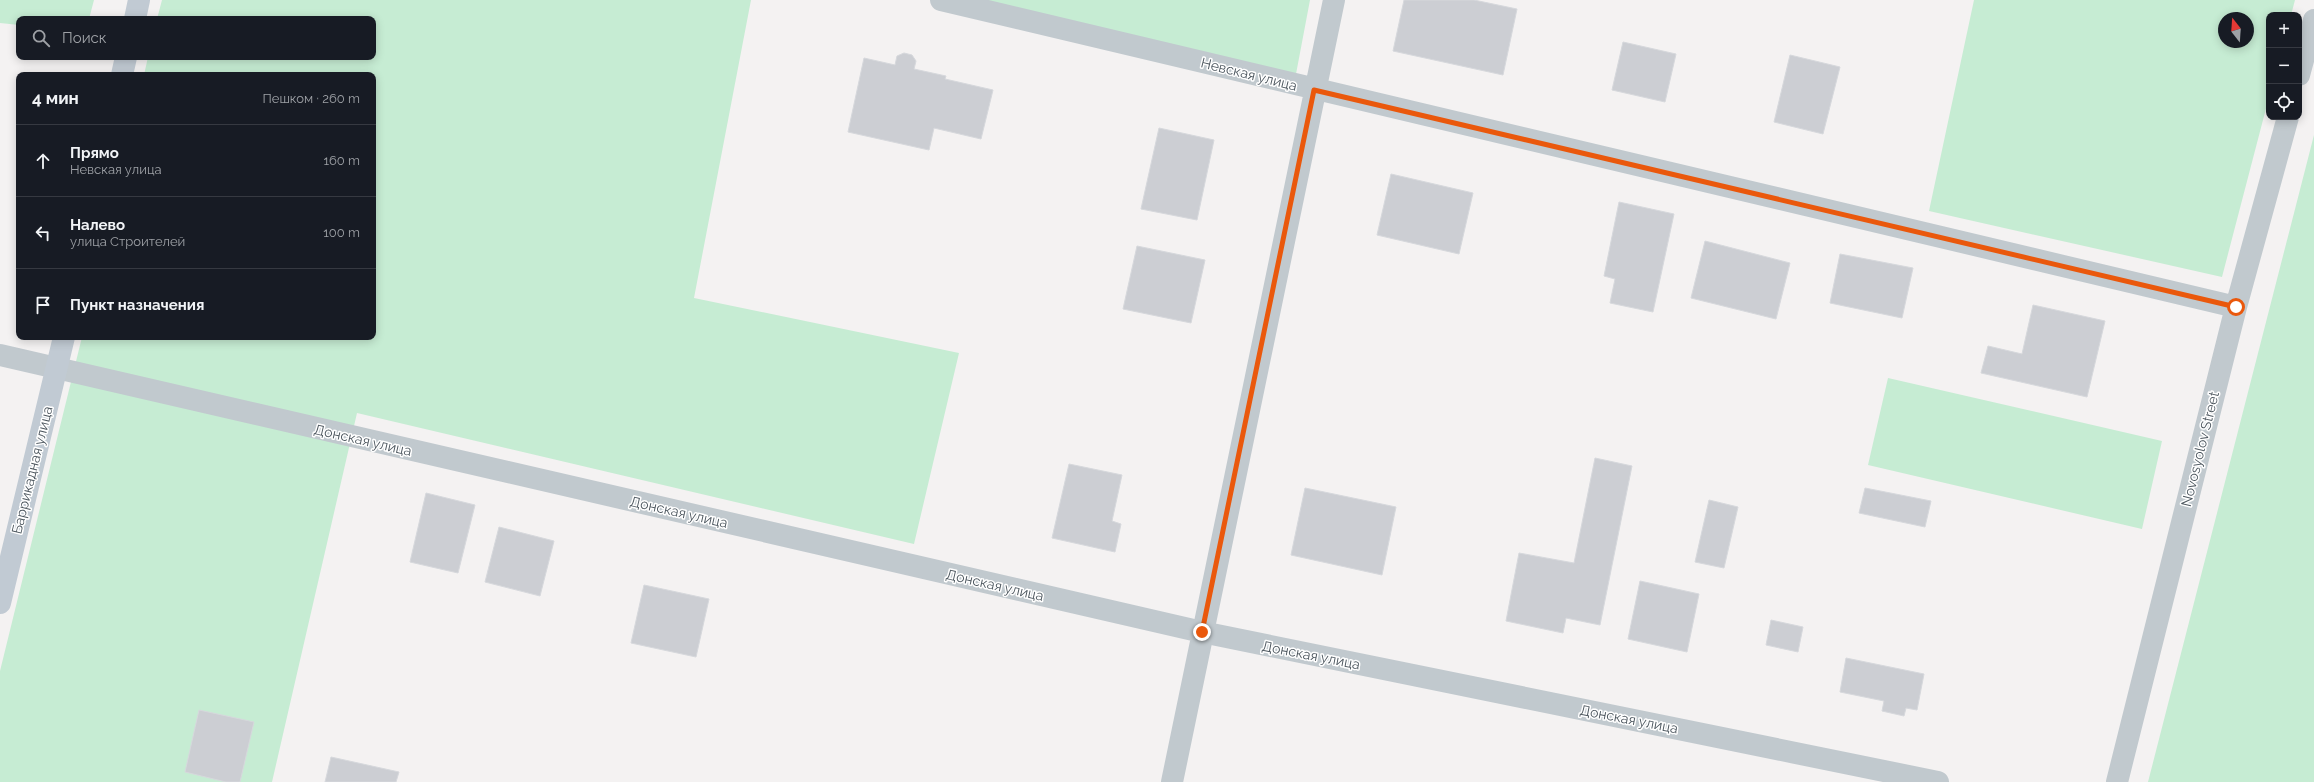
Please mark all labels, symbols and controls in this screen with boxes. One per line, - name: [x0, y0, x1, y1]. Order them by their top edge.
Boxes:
- north arrow: [2218, 12, 2254, 48]
- map controls: [2266, 12, 2302, 120]
- button: +: [2266, 12, 2302, 48]
- search box: [16, 16, 376, 60]
- icon: search: [30, 27, 52, 49]
- text: Поиск: [62, 29, 107, 47]
- button: −: [2266, 48, 2302, 84]
- street label: Невская улица: [1199, 54, 1299, 94]
- button: locate: [2266, 84, 2302, 120]
- text: 4 мин: [32, 88, 79, 108]
- text: Пешком · 260 m: [263, 91, 360, 106]
- text: Прямо: [70, 144, 119, 162]
- icon: ahead: [32, 150, 54, 172]
- text: 160 m: [323, 153, 360, 168]
- text: Невская улица: [70, 162, 162, 177]
- text: Налево: [70, 216, 125, 234]
- icon: left: [32, 222, 54, 244]
- text: 100 m: [323, 225, 360, 240]
- text: улица Строителей: [70, 234, 185, 249]
- icon: arrive: [32, 294, 54, 316]
- text: Пункт назначения: [70, 296, 204, 314]
- route start: [2227, 298, 2245, 316]
- street label: Novosyolov Street: [2178, 390, 2222, 508]
- street label: Баррикадная улица: [8, 404, 56, 536]
- street label: Донская улица: [313, 421, 413, 459]
- street label: Донская улица: [629, 493, 729, 531]
- street label: Донская улица: [945, 566, 1045, 604]
- route end: [1193, 623, 1211, 641]
- street label: Донская улица: [1261, 638, 1361, 672]
- street label: Донская улица: [1579, 702, 1679, 736]

